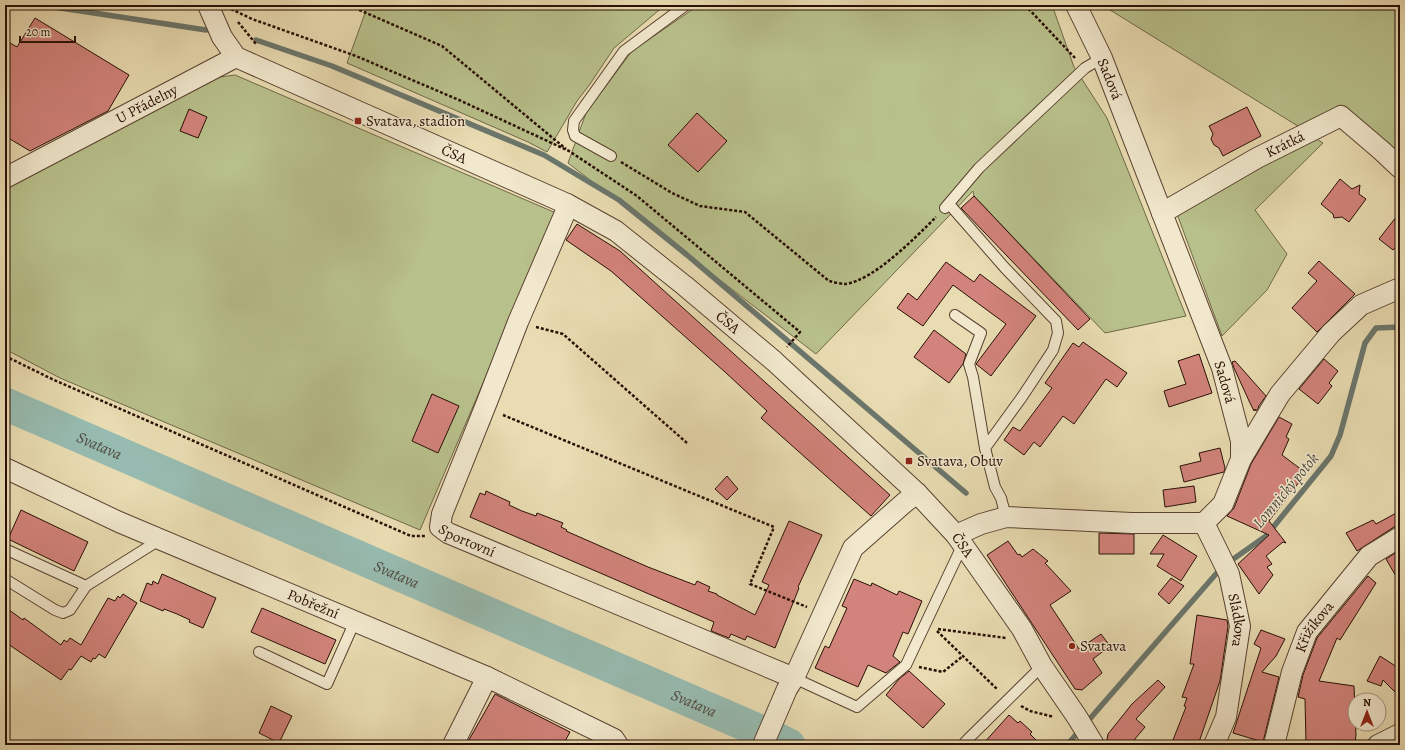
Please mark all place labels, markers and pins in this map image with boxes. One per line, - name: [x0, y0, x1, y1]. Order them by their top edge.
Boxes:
- place label: Svatava, stadion: [366, 111, 465, 131]
- marker: Svatava, stadion: [353, 116, 363, 126]
- place label: Svatava, Obuv: [917, 451, 1003, 471]
- marker: Svatava, Obuv: [904, 456, 914, 466]
- place label: Svatava: [1080, 636, 1126, 656]
- marker: Svatava: [1067, 641, 1077, 651]

